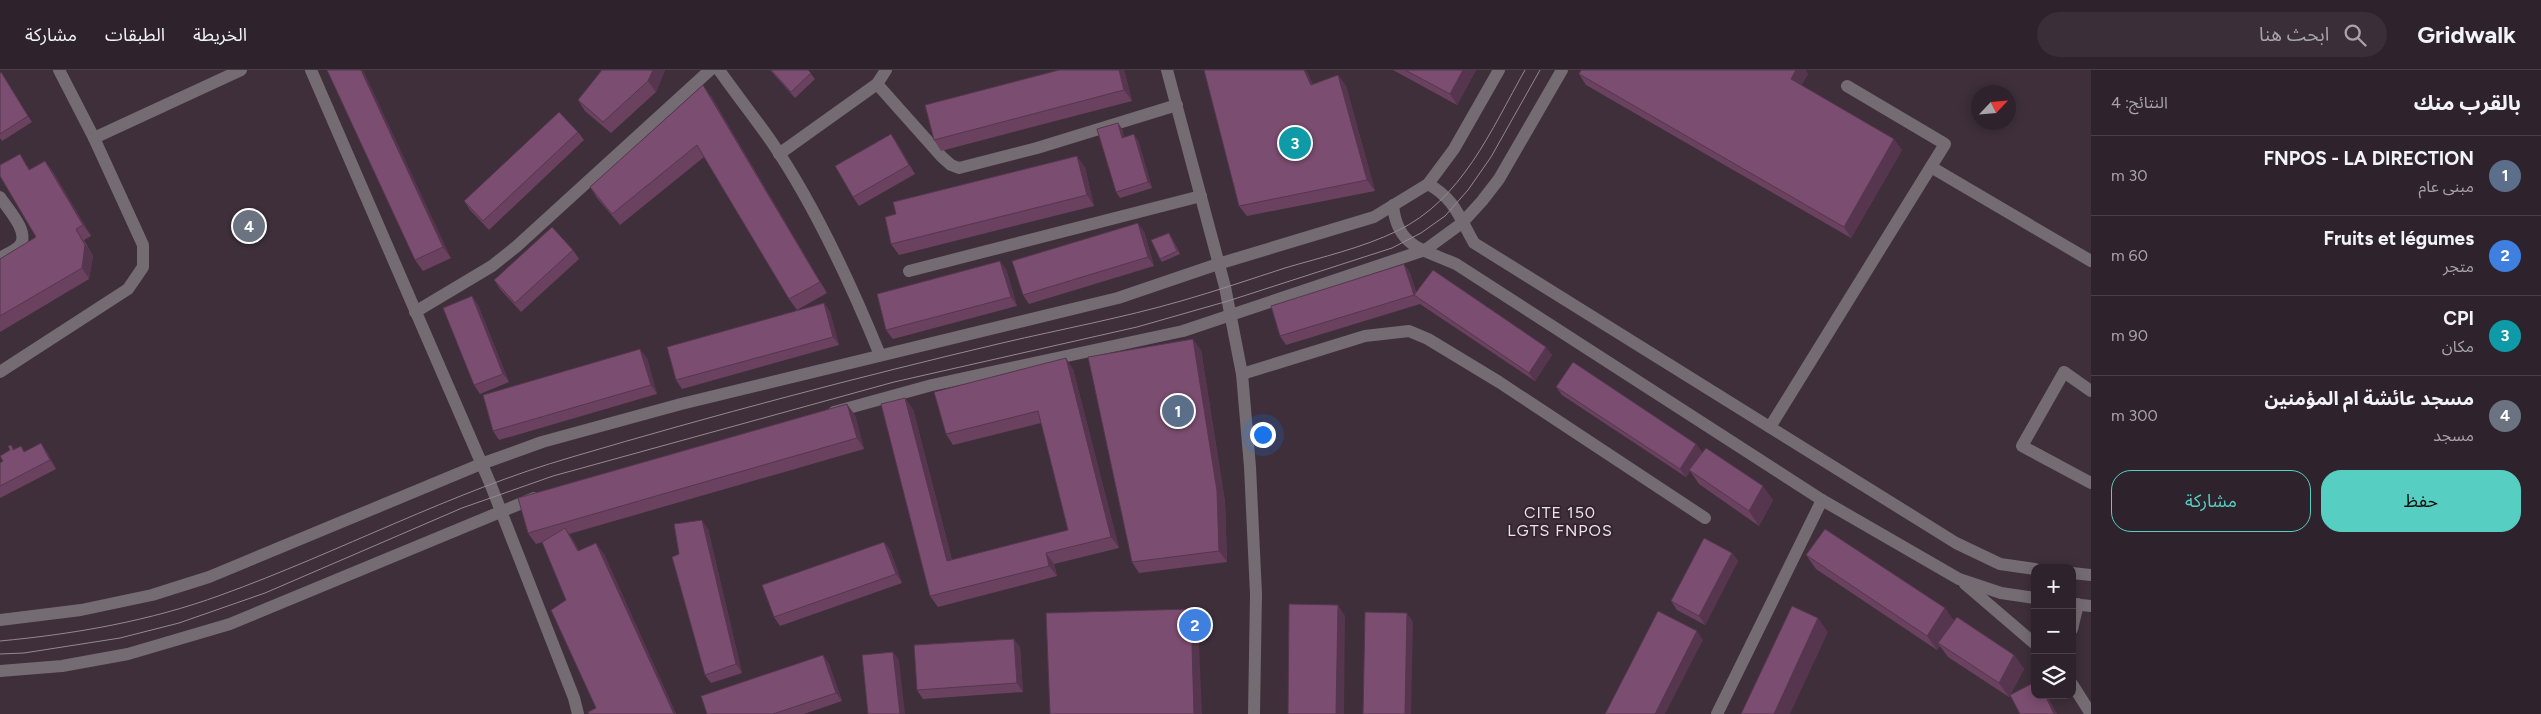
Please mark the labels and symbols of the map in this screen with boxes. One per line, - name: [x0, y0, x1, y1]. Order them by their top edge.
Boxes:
- north arrow: [1971, 85, 2016, 130]
- pin: 3: [1279, 124, 1311, 162]
- pin: 4: [233, 207, 265, 245]
- pin: 1: [1162, 392, 1194, 430]
- your location: [1250, 422, 1276, 448]
- district label: CITE 150 LGTS FNPOS: [1507, 503, 1613, 540]
- pin: 2: [1179, 606, 1211, 644]

